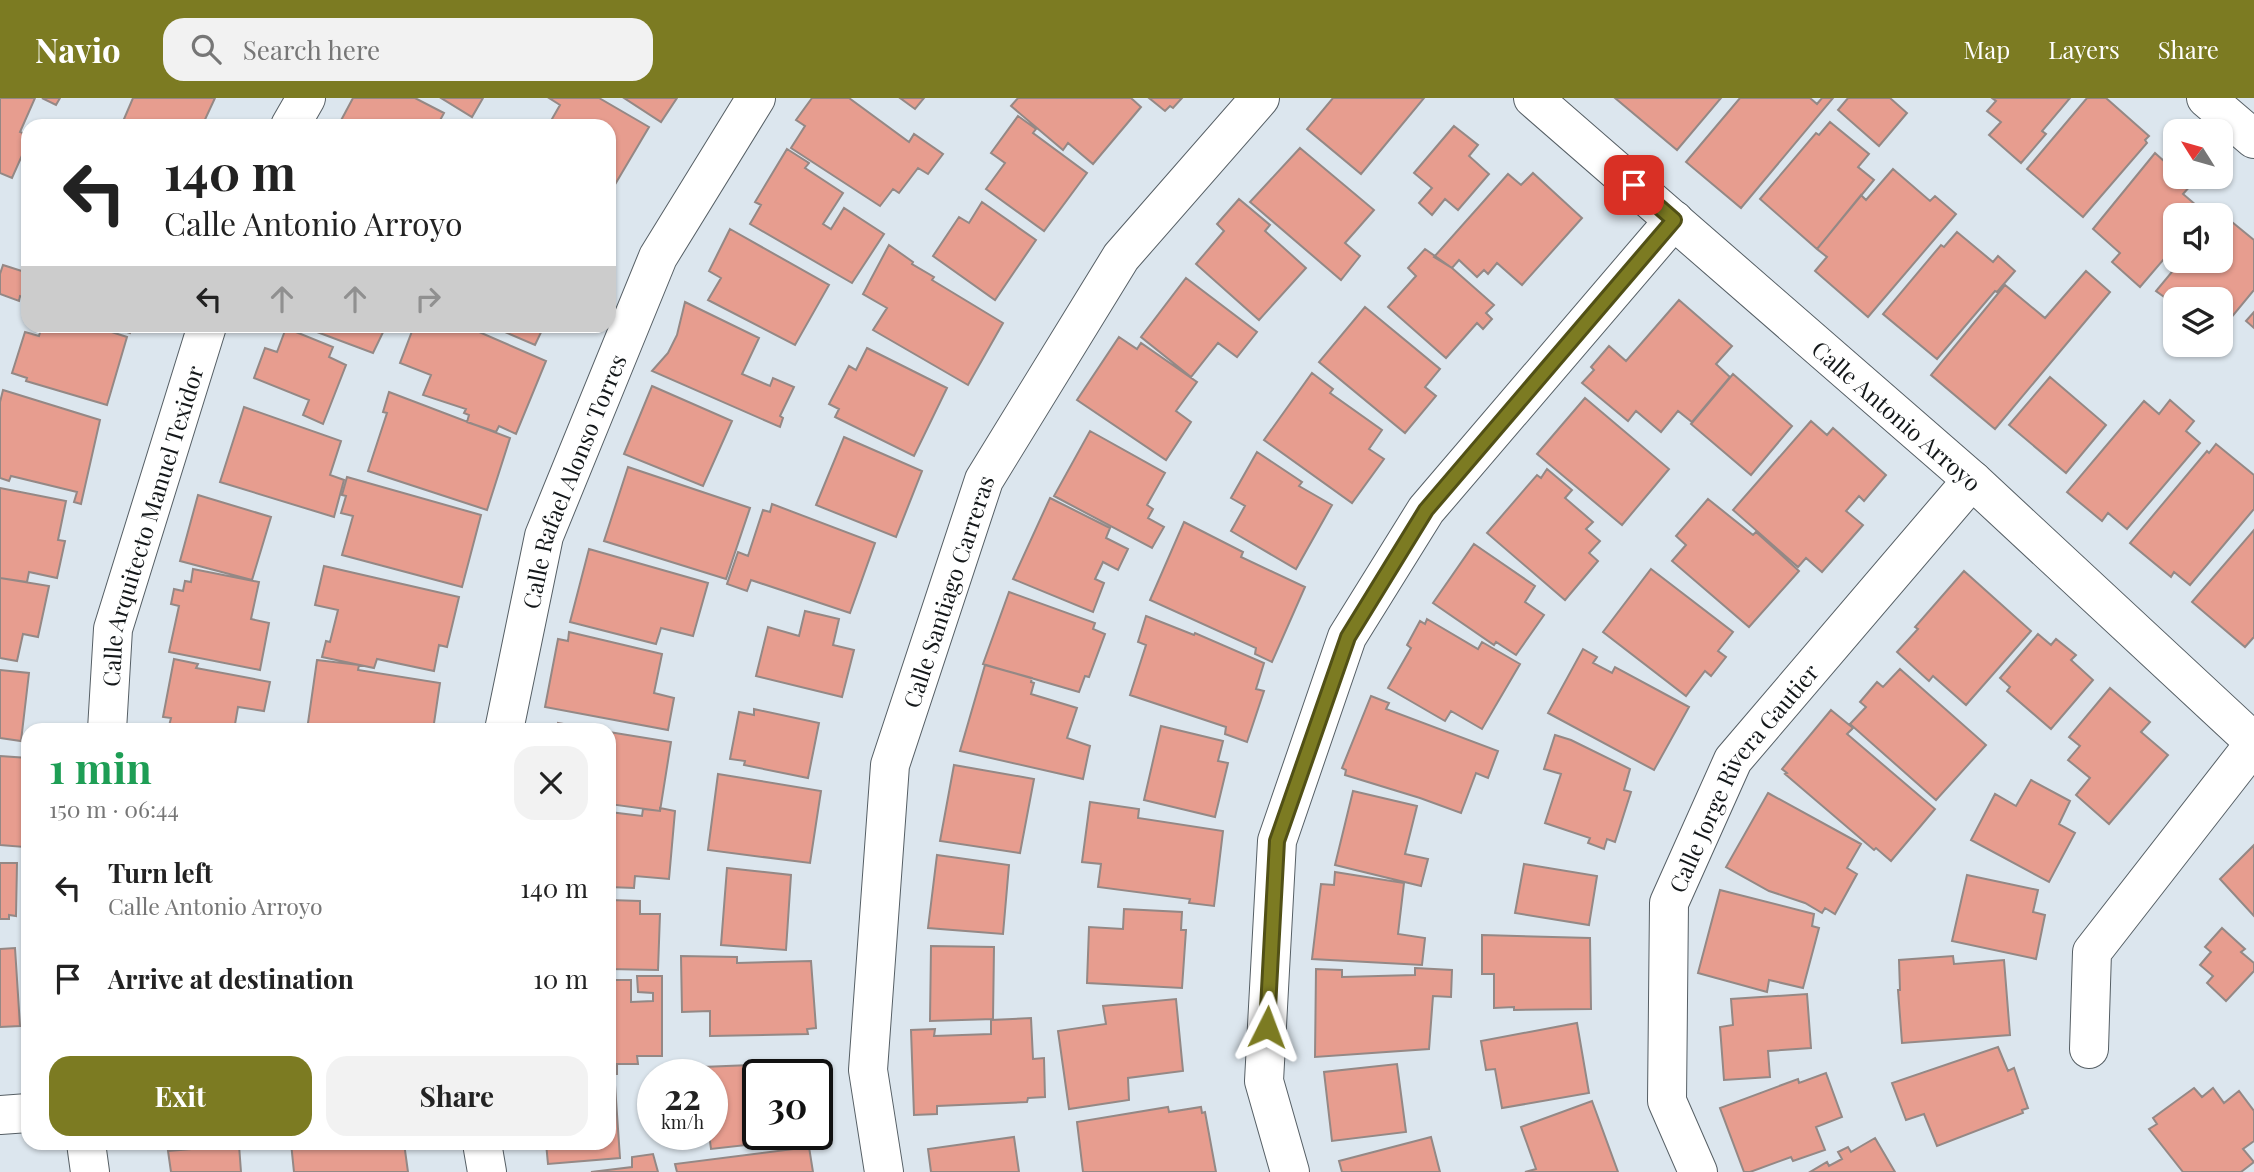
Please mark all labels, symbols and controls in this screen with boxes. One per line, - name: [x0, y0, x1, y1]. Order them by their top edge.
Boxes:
- search box: [163, 18, 653, 81]
- text: Navio: [35, 27, 121, 71]
- icon: search: [187, 30, 225, 68]
- text: Search here: [243, 32, 380, 67]
- text: Map: [1964, 33, 2010, 65]
- text: Layers: [2048, 33, 2120, 65]
- text: Share: [2158, 33, 2219, 65]
- north arrow: [2163, 119, 2233, 189]
- map controls: [2163, 119, 2233, 357]
- text: 140 m: [164, 138, 296, 203]
- icon: left: [49, 147, 140, 238]
- pin: [1604, 155, 1664, 215]
- icon: arrive: [1615, 166, 1653, 204]
- text: Calle Antonio Arroyo: [164, 201, 463, 244]
- button: sound: [2163, 203, 2233, 273]
- icon: left: [190, 280, 228, 318]
- icon: ahead: [263, 280, 301, 318]
- icon: ahead: [336, 280, 374, 318]
- icon: right: [409, 280, 447, 318]
- button: layers: [2163, 287, 2233, 357]
- street label: Calle Antonio Arroyo: [1806, 333, 1989, 497]
- street label: Calle Rafael Alonso Torres: [514, 349, 632, 611]
- street label: Calle Arquitecto Manuel Texidor: [94, 361, 209, 688]
- street label: Calle Santiago Carreras: [895, 471, 1000, 711]
- street label: Calle Jorge Rivera Gautier: [1660, 656, 1825, 897]
- text: 1 min: [49, 739, 152, 795]
- button: close: [514, 746, 588, 820]
- text: 150 m · 06:44: [49, 793, 179, 824]
- text: Turn left: [108, 855, 213, 890]
- icon: left: [49, 869, 87, 907]
- text: 140 m: [520, 870, 588, 905]
- text: Calle Antonio Arroyo: [108, 890, 323, 921]
- icon: arrive: [49, 960, 87, 998]
- text: Arrive at destination: [108, 961, 354, 996]
- text: 10 m: [533, 961, 588, 996]
- position arrow: [1230, 990, 1304, 1064]
- button: Exit: [49, 1056, 312, 1136]
- button: Share: [326, 1056, 588, 1136]
- speed limit sign: 30: [742, 1059, 833, 1150]
- text: 22: [664, 1072, 701, 1119]
- text: km/h: [661, 1110, 704, 1134]

